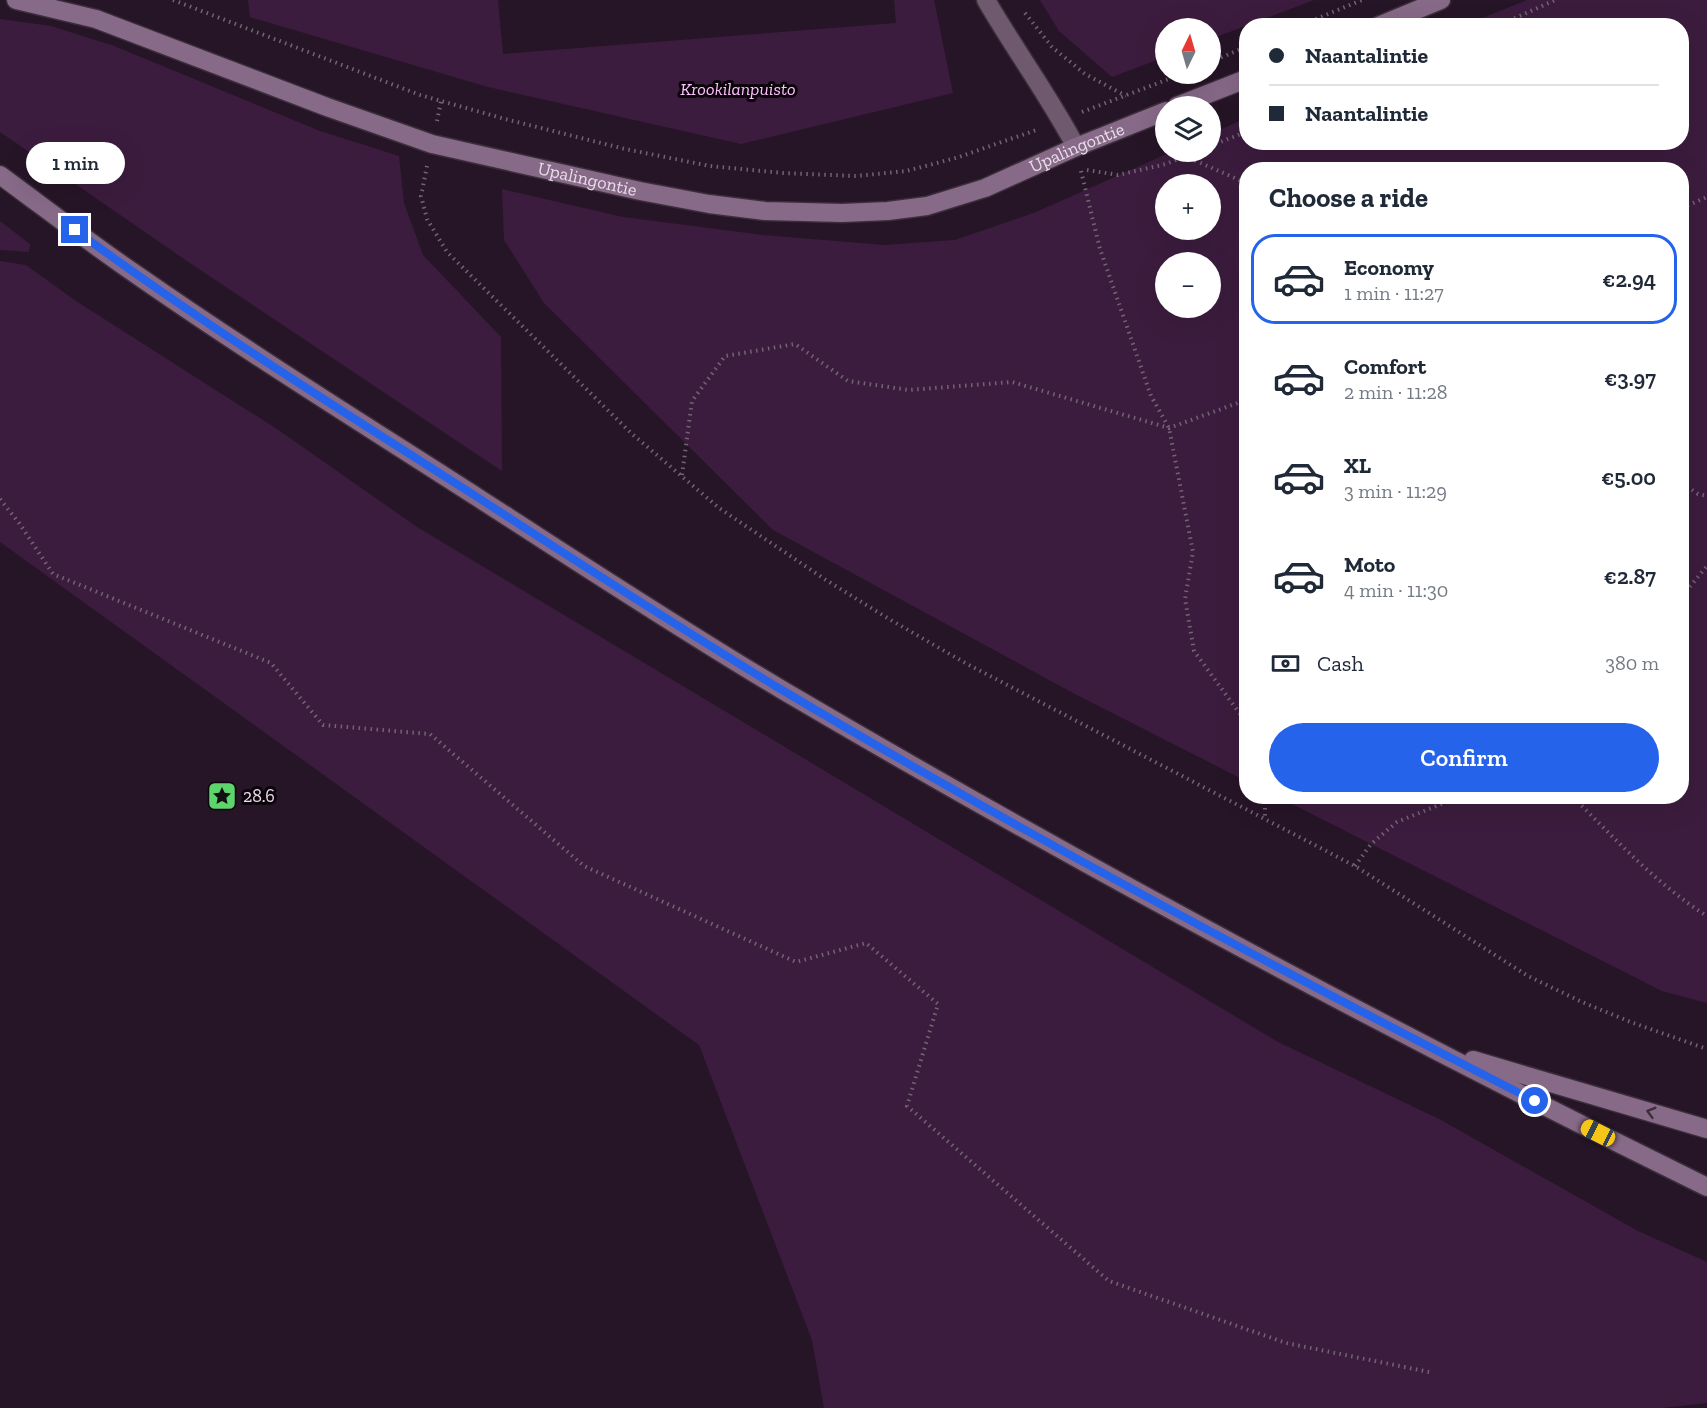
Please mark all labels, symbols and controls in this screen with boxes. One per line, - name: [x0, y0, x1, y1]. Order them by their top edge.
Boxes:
- north arrow: [1155, 18, 1221, 84]
- map controls: [1155, 18, 1221, 318]
- text: Naantalintie: [1305, 42, 1428, 69]
- park label: Krookilanpuisto: [680, 78, 796, 100]
- button: layers: [1155, 96, 1221, 162]
- text: Naantalintie: [1305, 100, 1428, 127]
- street label: Upalingontie: [1026, 118, 1127, 178]
- callout: 1 min: [26, 143, 124, 185]
- text: 1 min: [52, 151, 99, 175]
- street label: Upalingontie: [536, 157, 639, 201]
- button: +: [1155, 174, 1221, 240]
- text: Choose a ride: [1269, 182, 1428, 214]
- route end: [61, 216, 88, 243]
- button: −: [1155, 252, 1221, 318]
- icon: car: [1272, 252, 1326, 306]
- text: Economy: [1344, 254, 1434, 281]
- text: €2.94: [1602, 266, 1656, 293]
- text: 1 min · 11:27: [1344, 281, 1444, 305]
- icon: car: [1272, 351, 1326, 405]
- text: Comfort: [1344, 353, 1426, 380]
- text: €3.97: [1604, 365, 1656, 392]
- text: 2 min · 11:28: [1344, 380, 1448, 404]
- icon: car: [1272, 450, 1326, 504]
- text: XL: [1344, 452, 1371, 479]
- text: €5.00: [1601, 464, 1656, 491]
- text: 3 min · 11:29: [1344, 479, 1447, 503]
- icon: car: [1272, 549, 1326, 603]
- text: Moto: [1344, 551, 1395, 578]
- text: €2.87: [1604, 563, 1656, 590]
- text: 4 min · 11:30: [1344, 578, 1448, 602]
- icon: cash: [1269, 647, 1302, 680]
- text: Cash: [1317, 650, 1364, 677]
- text: 380 m: [1605, 651, 1659, 675]
- button: Confirm: [1269, 723, 1659, 792]
- place icon: 28.6: [206, 780, 238, 812]
- place label: 28.6: [243, 785, 275, 807]
- route start: [1521, 1087, 1548, 1114]
- one-way arrow: [1646, 1107, 1657, 1119]
- car: [1578, 1117, 1618, 1149]

